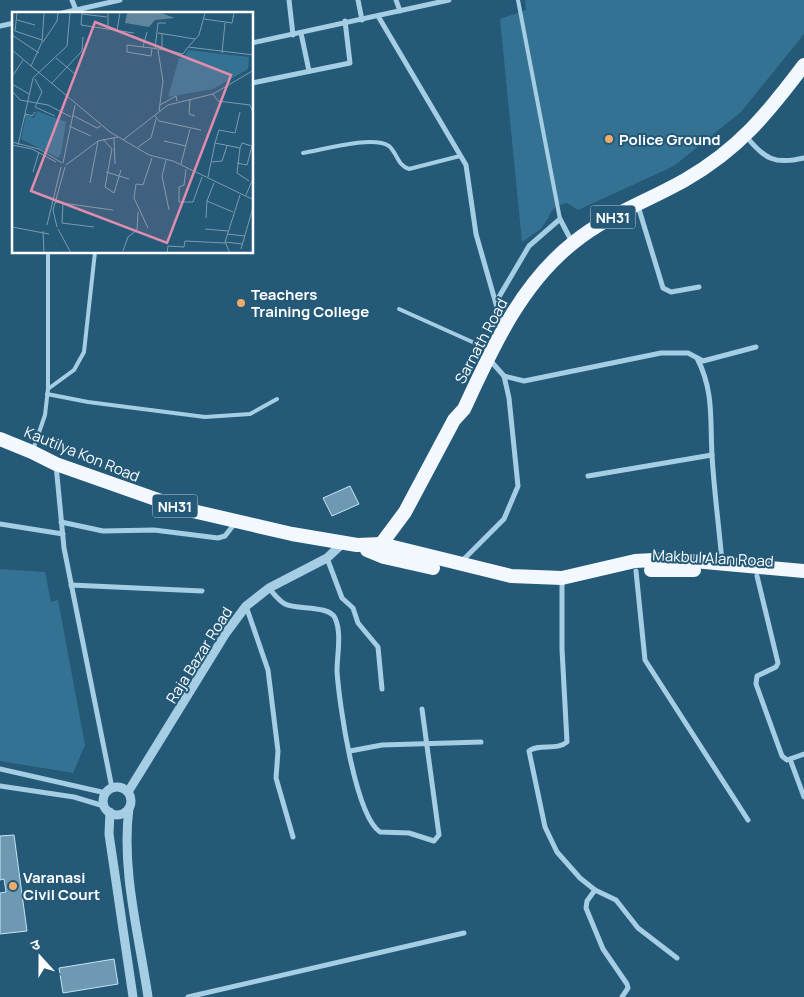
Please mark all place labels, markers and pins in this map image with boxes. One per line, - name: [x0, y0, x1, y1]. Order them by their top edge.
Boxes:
- place label: Police Ground: [619, 129, 721, 150]
- marker: Police Ground: [603, 133, 615, 145]
- place label: Teachers Training College: [251, 284, 369, 322]
- marker: Teachers Training College: [235, 297, 247, 309]
- place label: Varanasi Civil Court: [23, 867, 100, 905]
- marker: Varanasi Civil Court: [7, 880, 19, 892]

